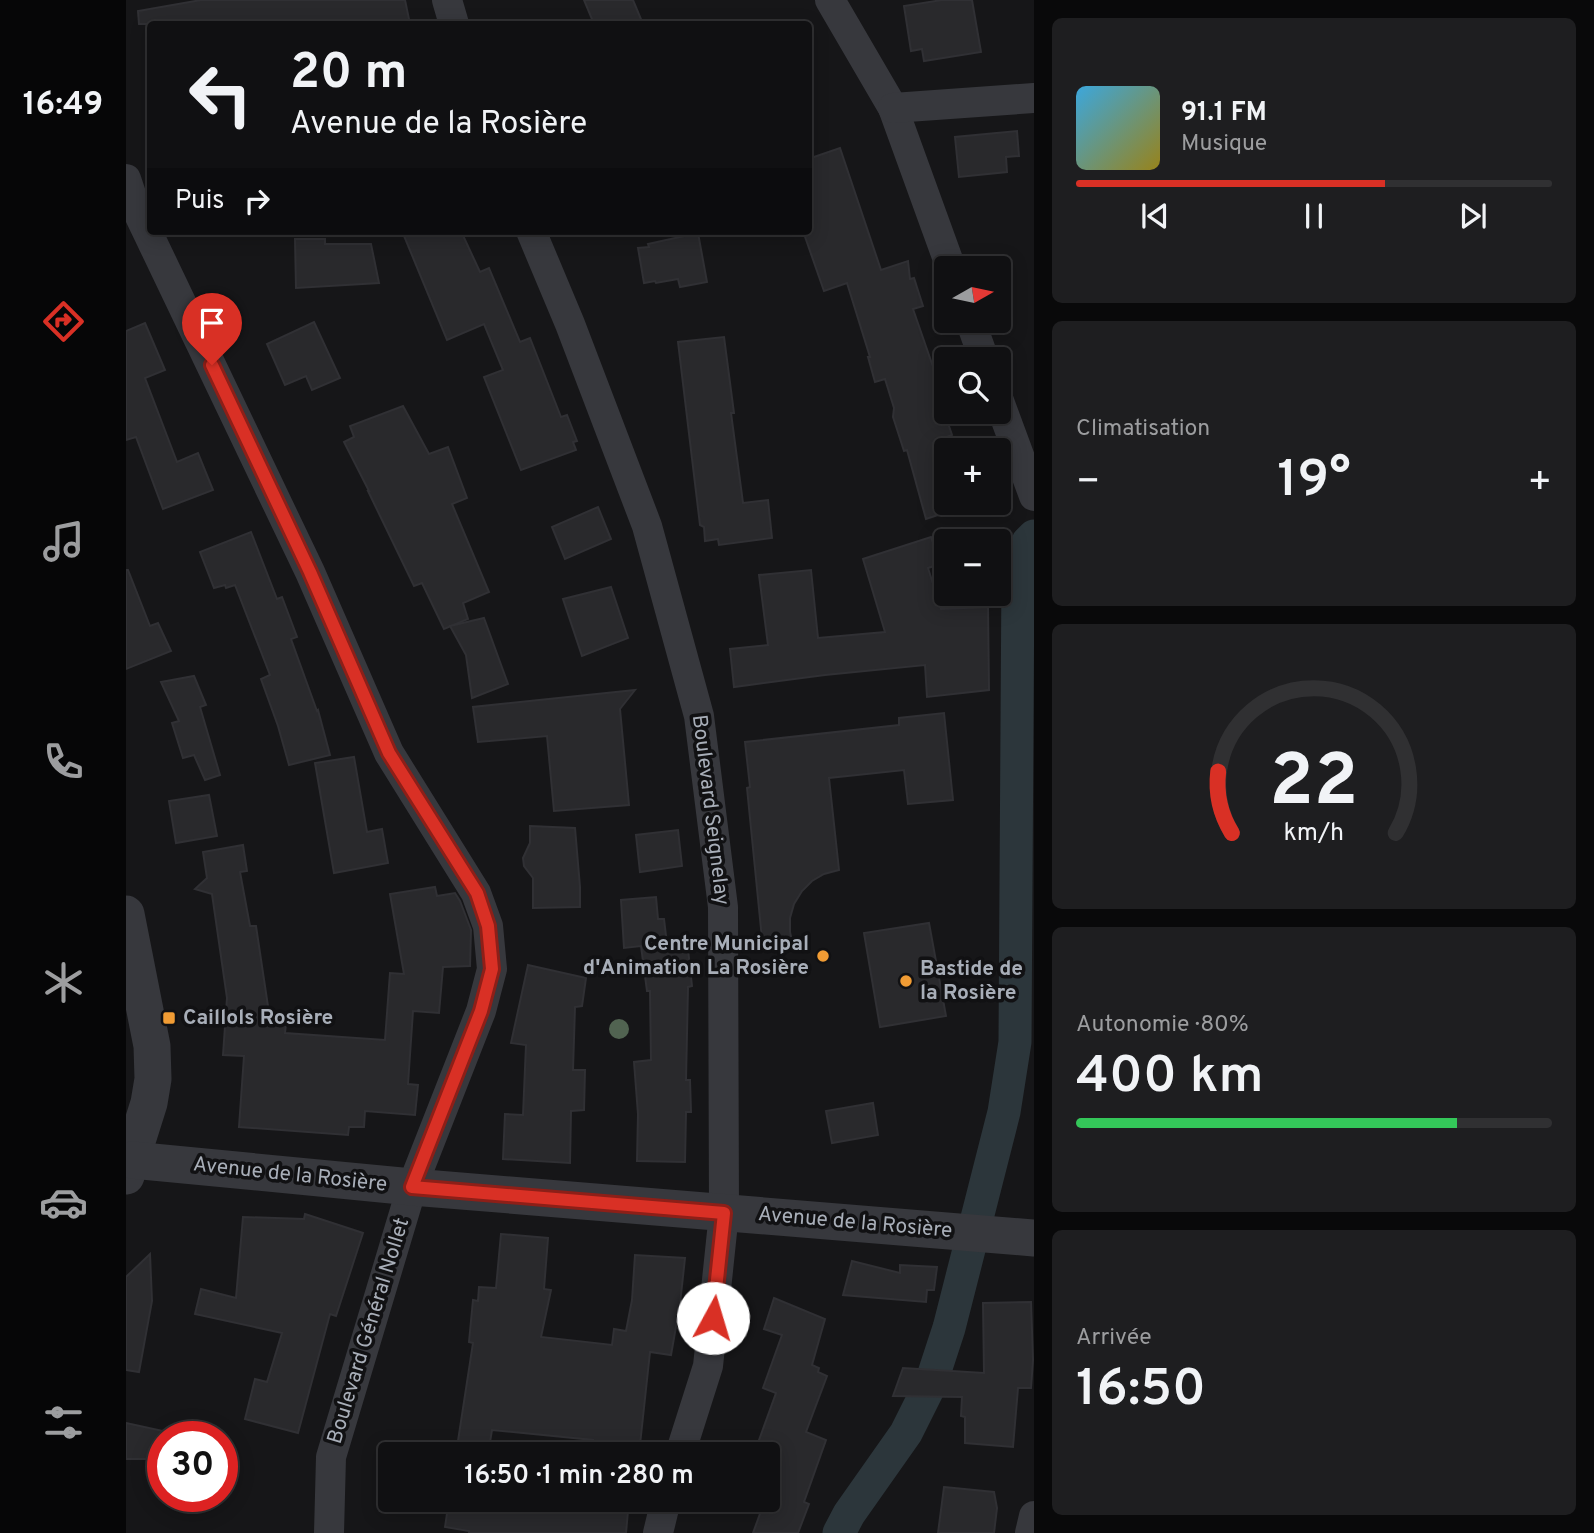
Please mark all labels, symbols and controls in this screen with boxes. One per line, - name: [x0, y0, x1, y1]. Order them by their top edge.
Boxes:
- text: 20 m: [290, 44, 407, 106]
- icon: left: [175, 49, 266, 140]
- text: 16:49: [23, 86, 103, 126]
- text: 91.1 FM: [1181, 97, 1267, 130]
- text: Avenue de la Rosière: [290, 105, 587, 145]
- text: Musique: [1181, 130, 1267, 159]
- icon: right: [238, 182, 276, 220]
- text: Puis: [175, 185, 224, 218]
- icon: previous: [1136, 197, 1174, 235]
- icon: pause: [1295, 197, 1333, 235]
- icon: next: [1454, 197, 1492, 235]
- north arrow: [934, 256, 1012, 332]
- map controls: [934, 256, 1011, 606]
- pin: [182, 293, 242, 365]
- icon: directions: [39, 297, 88, 346]
- icon: arrive: [193, 304, 231, 342]
- button: search: [934, 347, 1011, 424]
- text: Climatisation: [1076, 415, 1210, 444]
- button: +: [934, 438, 1011, 515]
- text: 19°: [1277, 449, 1351, 515]
- text: −: [1076, 459, 1101, 508]
- text: +: [1527, 459, 1552, 508]
- icon: music: [39, 517, 88, 566]
- button: −: [934, 529, 1011, 606]
- street label: Boulevard Seignelay: [685, 713, 735, 907]
- icon: phone: [39, 737, 88, 786]
- text: 22: [1269, 739, 1359, 831]
- text: km/h: [1284, 817, 1344, 849]
- place label: Centre Municipal d'Animation La Rosière: [583, 931, 809, 982]
- marker: Centre Municipal d'Animation La Rosière: [815, 948, 831, 964]
- place label: Bastide de la Rosière: [920, 956, 1023, 1007]
- icon: climate: [39, 958, 88, 1007]
- marker: Bastide de la Rosière: [898, 973, 914, 989]
- place label: Caillols Rosière: [183, 1005, 333, 1032]
- marker: Caillols Rosière: [161, 1010, 177, 1026]
- text: Autonomie · 80%: [1076, 1011, 1249, 1040]
- text: 400 km: [1076, 1045, 1263, 1111]
- street label: Avenue de la Rosière: [192, 1151, 388, 1199]
- icon: car: [39, 1178, 88, 1227]
- street label: Avenue de la Rosière: [757, 1201, 953, 1245]
- street label: Boulevard Général Nollet: [322, 1215, 416, 1447]
- position arrow: [676, 1281, 750, 1355]
- text: Arrivée: [1076, 1324, 1152, 1353]
- text: 16:50: [1076, 1358, 1206, 1424]
- icon: filters: [39, 1398, 88, 1447]
- speed limit sign: 30: [147, 1421, 238, 1512]
- text: 16:50 · 1 min · 280 m: [464, 1460, 694, 1493]

